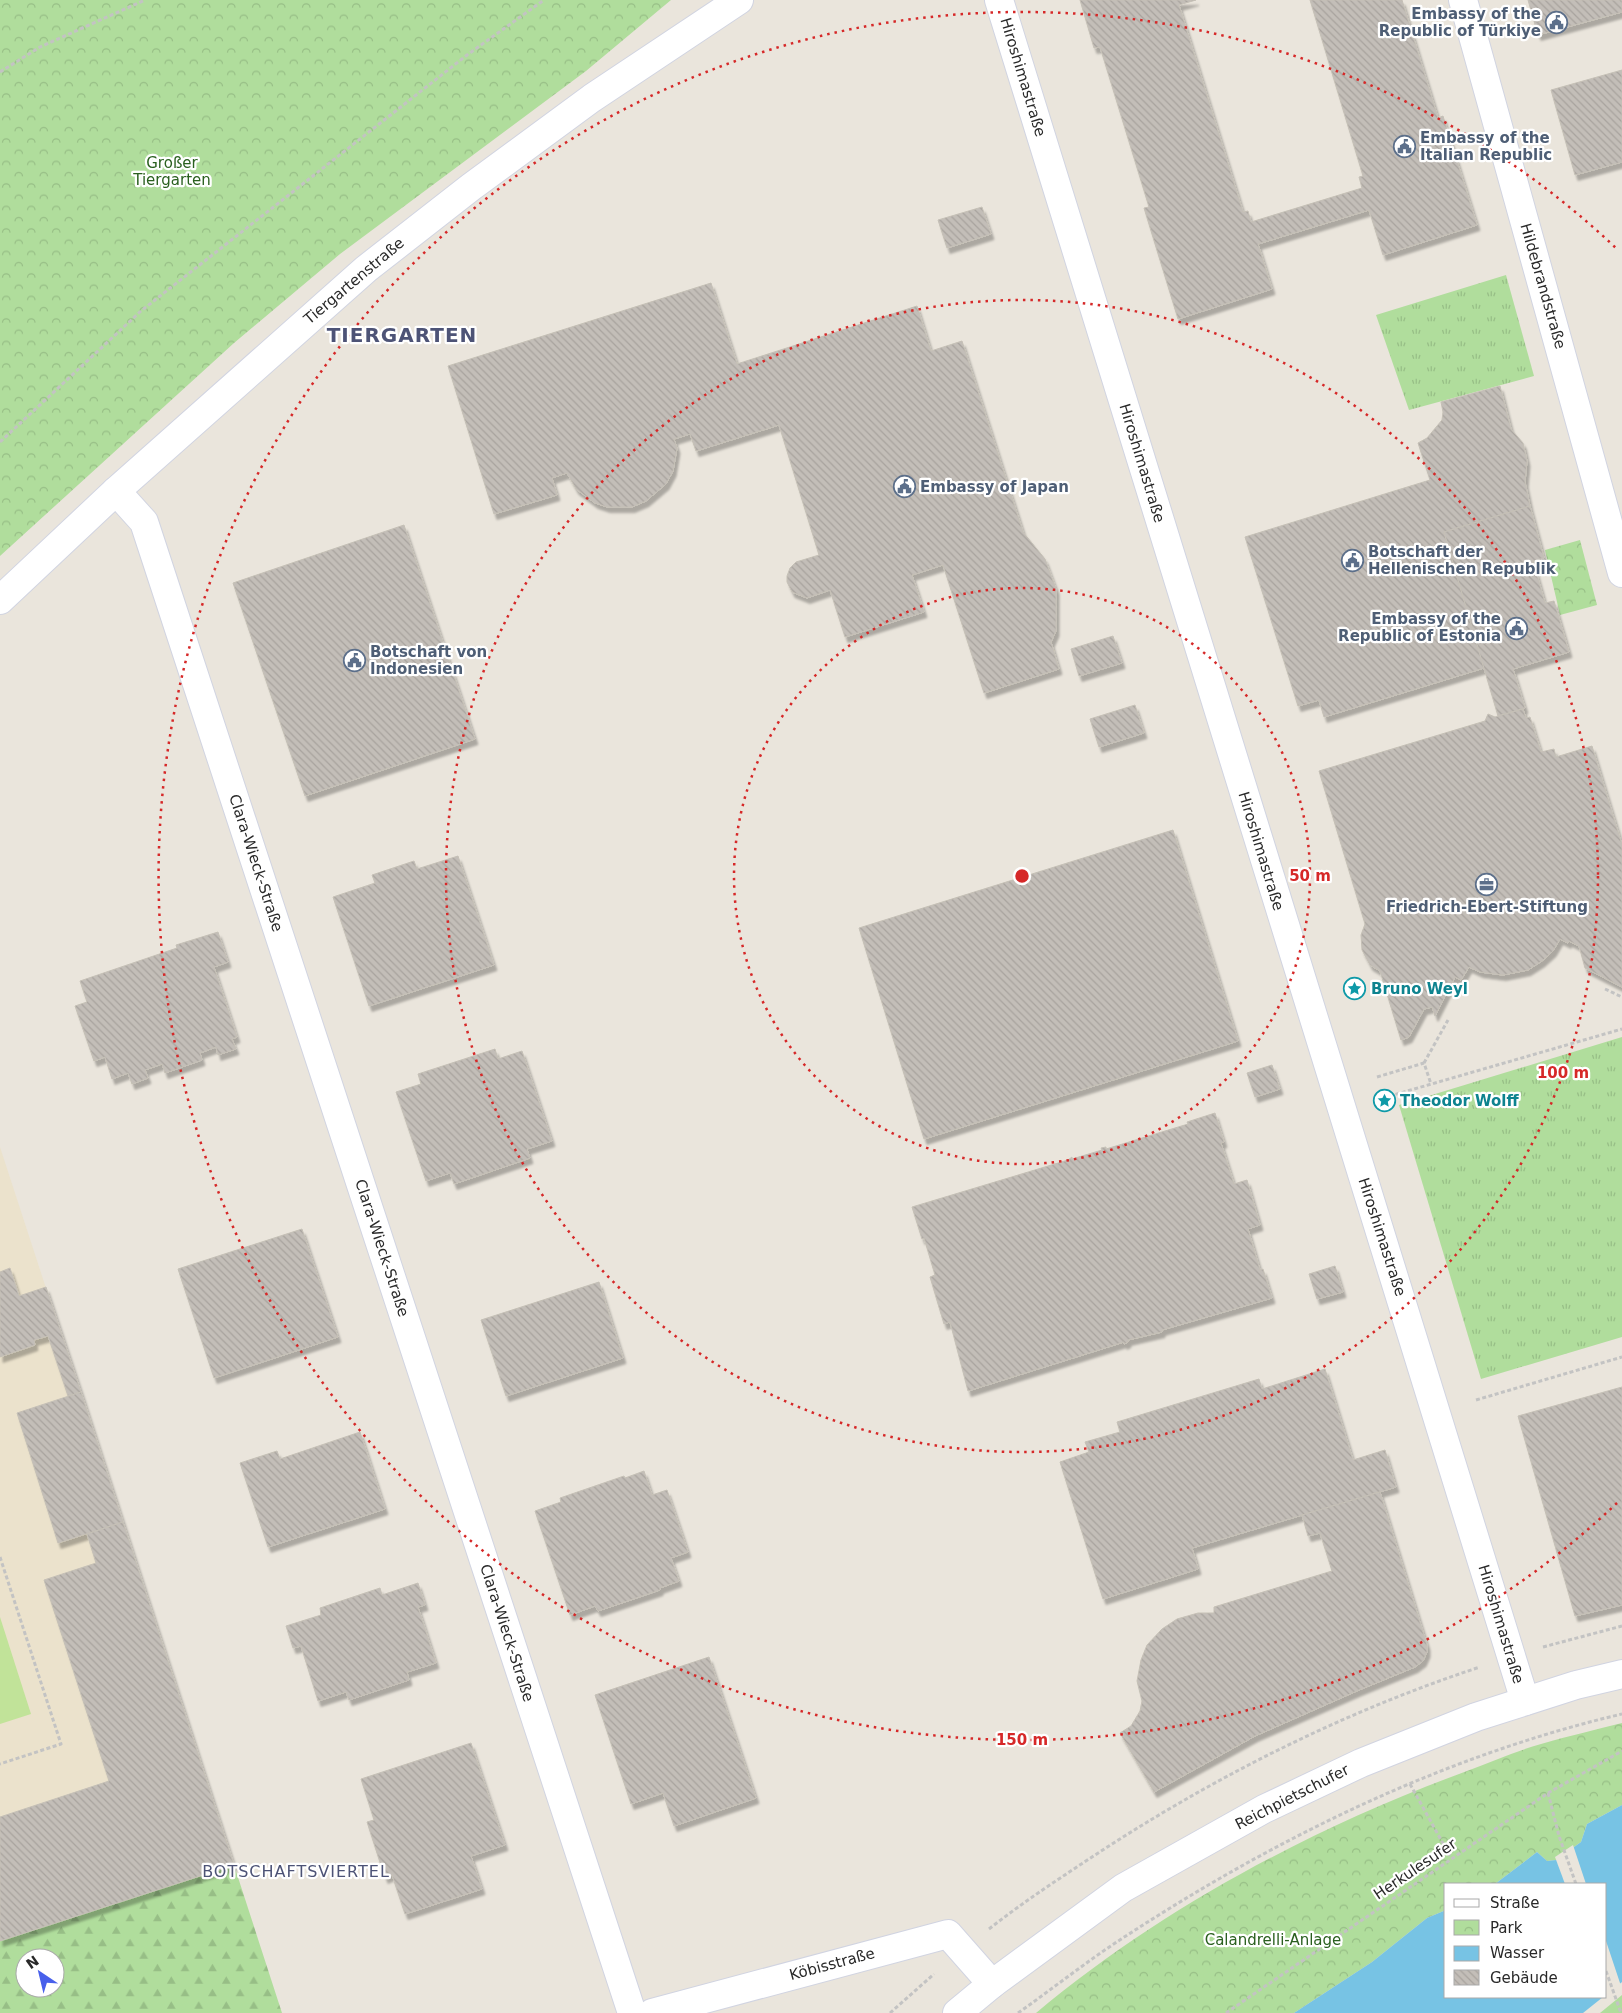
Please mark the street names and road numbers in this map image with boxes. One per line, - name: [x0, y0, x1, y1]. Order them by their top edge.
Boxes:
- street label: Hiroshimastraße: [996, 15, 1050, 139]
- street label: Hildebrandstraße: [1516, 221, 1570, 351]
- street label: Tiergartenstraße: [299, 234, 408, 329]
- street label: Hiroshimastraße: [1115, 401, 1169, 525]
- street label: Hiroshimastraße: [1234, 789, 1288, 913]
- street label: Clara-Wieck-Straße: [225, 792, 287, 934]
- street label: Hiroshimastraße: [1354, 1175, 1410, 1299]
- street label: Clara-Wieck-Straße: [351, 1177, 413, 1319]
- street label: Clara-Wieck-Straße: [476, 1562, 538, 1704]
- street label: Hiroshimastraße: [1474, 1562, 1528, 1686]
- street label: Reichpietschufer: [1232, 1760, 1353, 1833]
- street label: Herkulesufer: [1370, 1834, 1460, 1903]
- street label: Köbisstraße: [787, 1944, 877, 1984]

